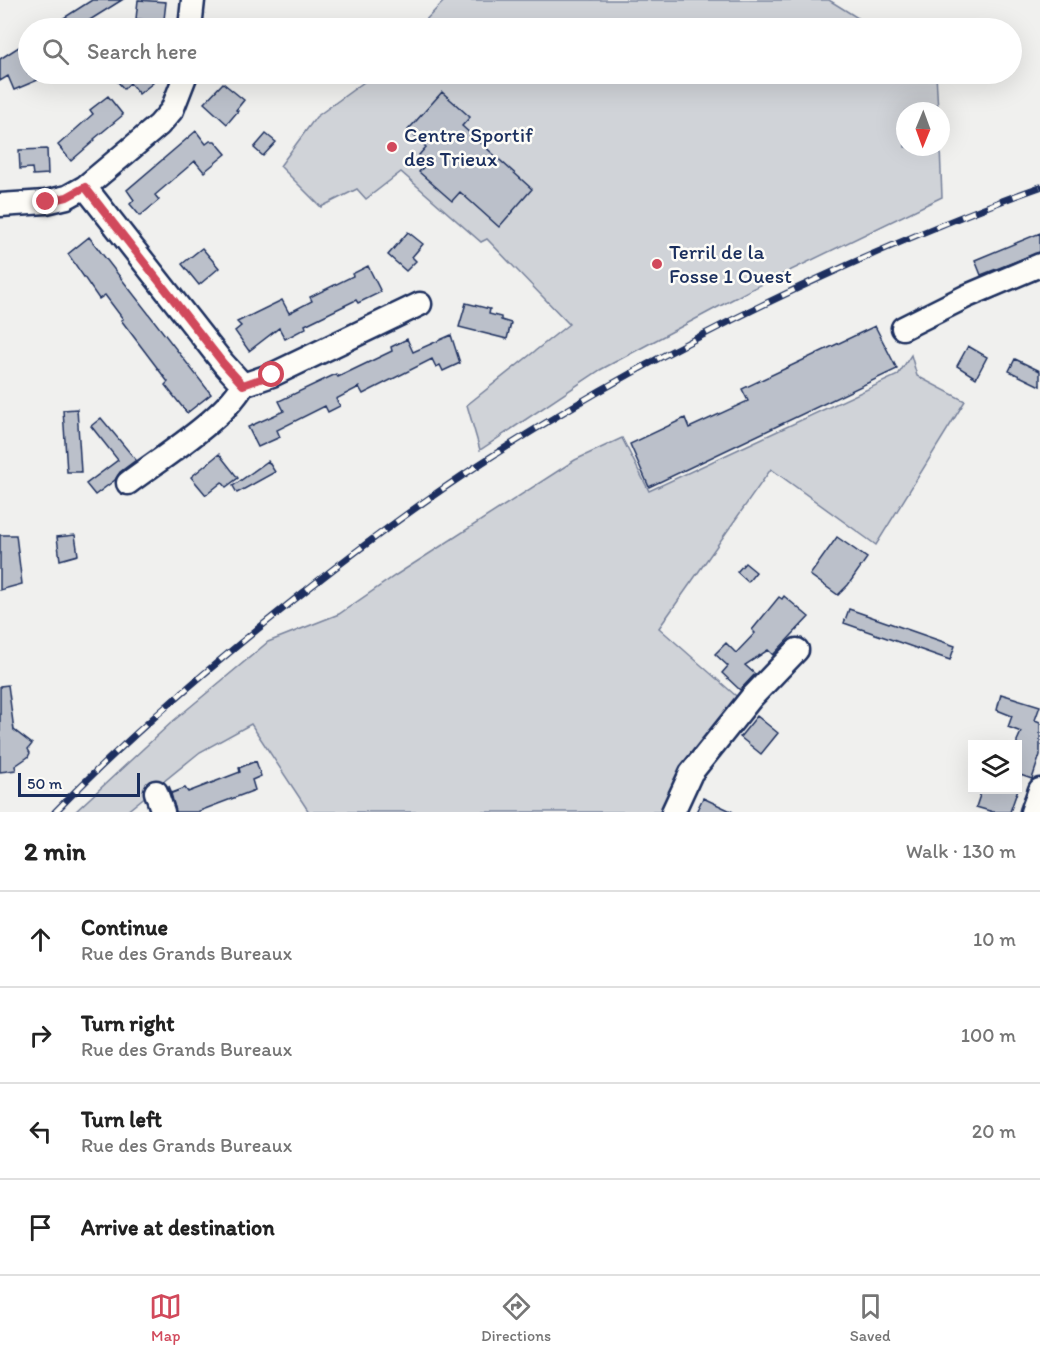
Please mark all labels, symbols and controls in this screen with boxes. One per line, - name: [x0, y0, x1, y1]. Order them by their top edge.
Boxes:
- search box: [18, 18, 1022, 84]
- icon: search: [39, 35, 72, 68]
- text: Search here: [87, 38, 197, 65]
- north arrow: [896, 102, 950, 156]
- place label: Centre Sportif des Trieux: [404, 122, 533, 171]
- marker: Centre Sportif des Trieux: [385, 140, 399, 154]
- route end: [32, 188, 58, 214]
- place label: Terril de la Fosse 1 Ouest: [669, 239, 792, 288]
- marker: Terril de la Fosse 1 Ouest: [650, 257, 664, 271]
- route start: [258, 361, 284, 387]
- map controls: [968, 740, 1022, 794]
- button: layers: [968, 740, 1022, 794]
- scale bar: [18, 770, 140, 798]
- text: 50 m: [27, 774, 62, 793]
- text: 2 min: [24, 835, 86, 867]
- text: Walk · 130 m: [906, 839, 1016, 863]
- text: Continue: [81, 914, 168, 941]
- icon: ahead: [24, 923, 57, 956]
- text: 10 m: [973, 927, 1016, 951]
- text: Rue des Grands Bureaux: [81, 941, 292, 965]
- text: Turn right: [81, 1010, 175, 1037]
- icon: right: [24, 1019, 57, 1052]
- text: 100 m: [961, 1023, 1016, 1047]
- text: Rue des Grands Bureaux: [81, 1037, 292, 1061]
- text: Turn left: [81, 1106, 162, 1133]
- icon: left: [24, 1115, 57, 1148]
- text: 20 m: [972, 1119, 1016, 1143]
- text: Rue des Grands Bureaux: [81, 1133, 292, 1157]
- icon: arrive: [24, 1211, 57, 1244]
- text: Arrive at destination: [81, 1214, 275, 1241]
- tab: Map: [149, 1290, 182, 1345]
- tab: Directions: [481, 1290, 551, 1345]
- tab: Saved: [850, 1290, 891, 1345]

